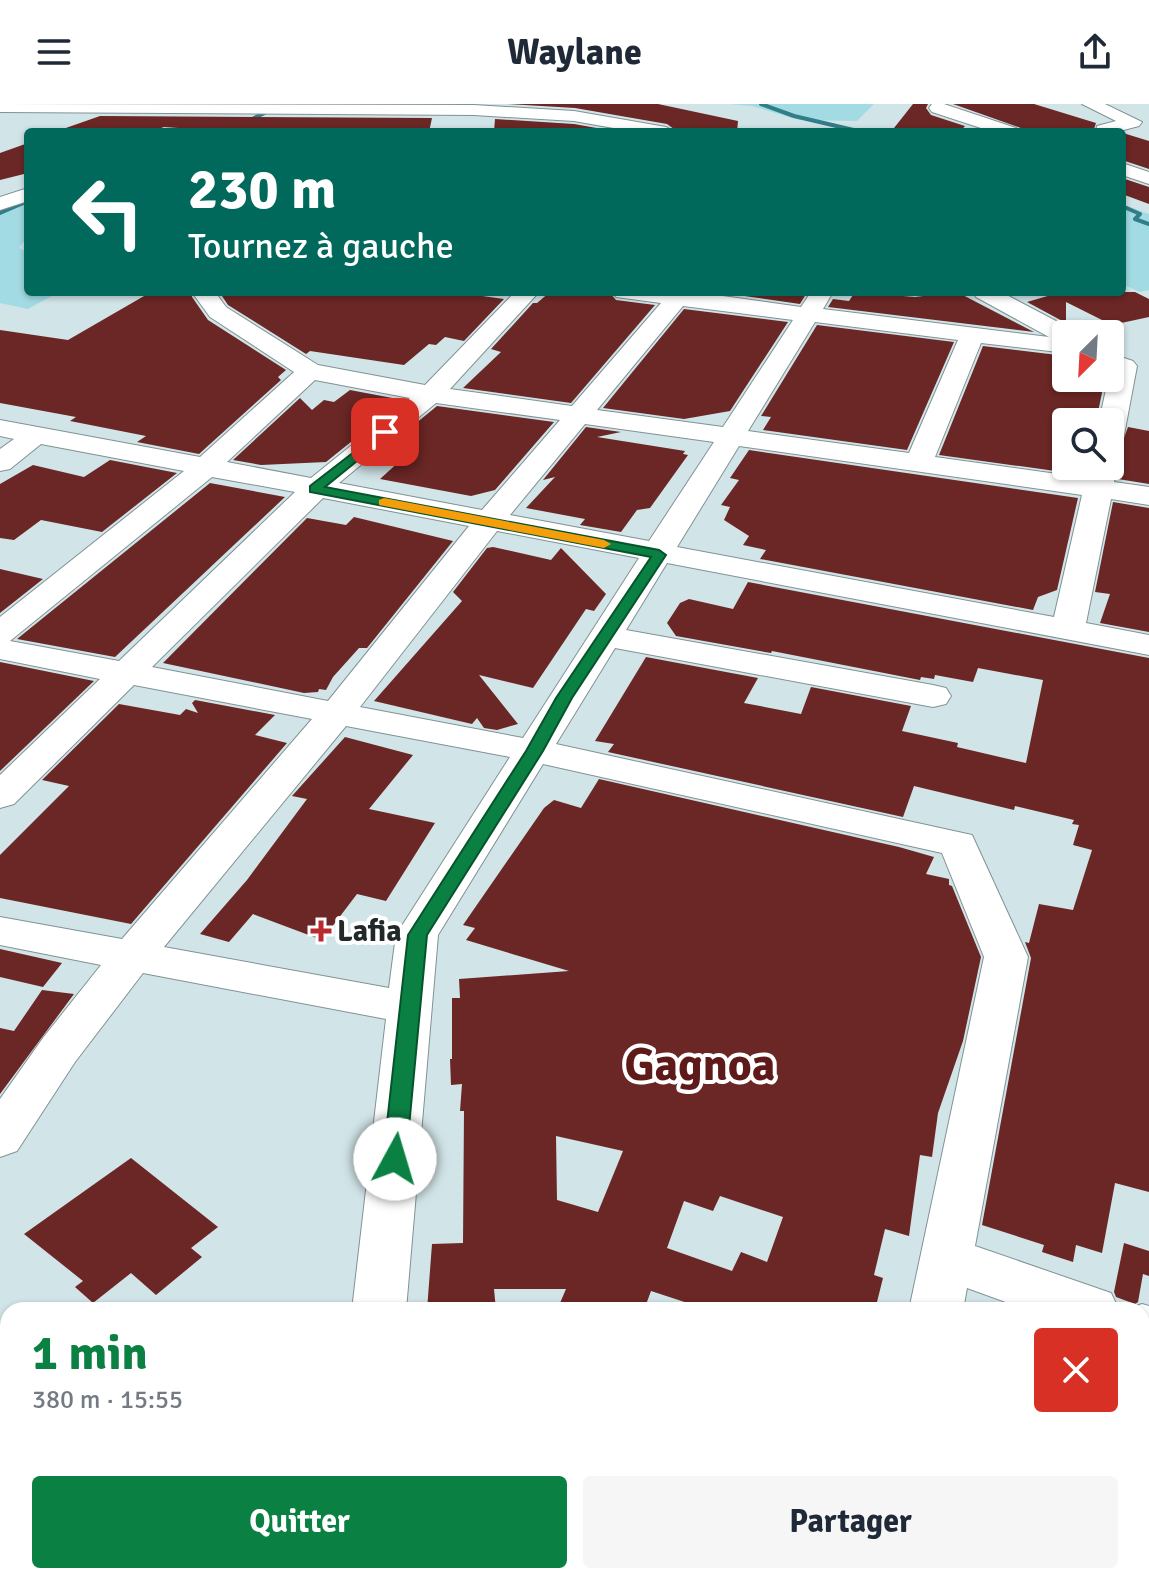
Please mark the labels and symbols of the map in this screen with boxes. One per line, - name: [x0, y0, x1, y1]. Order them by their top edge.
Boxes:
- north arrow: [1052, 320, 1124, 392]
- pin: [351, 398, 419, 466]
- place label: Lafia: [337, 913, 402, 950]
- marker: Lafia: [312, 922, 330, 940]
- district label: Gagnoa: [625, 1037, 775, 1093]
- position arrow: [353, 1117, 437, 1201]

